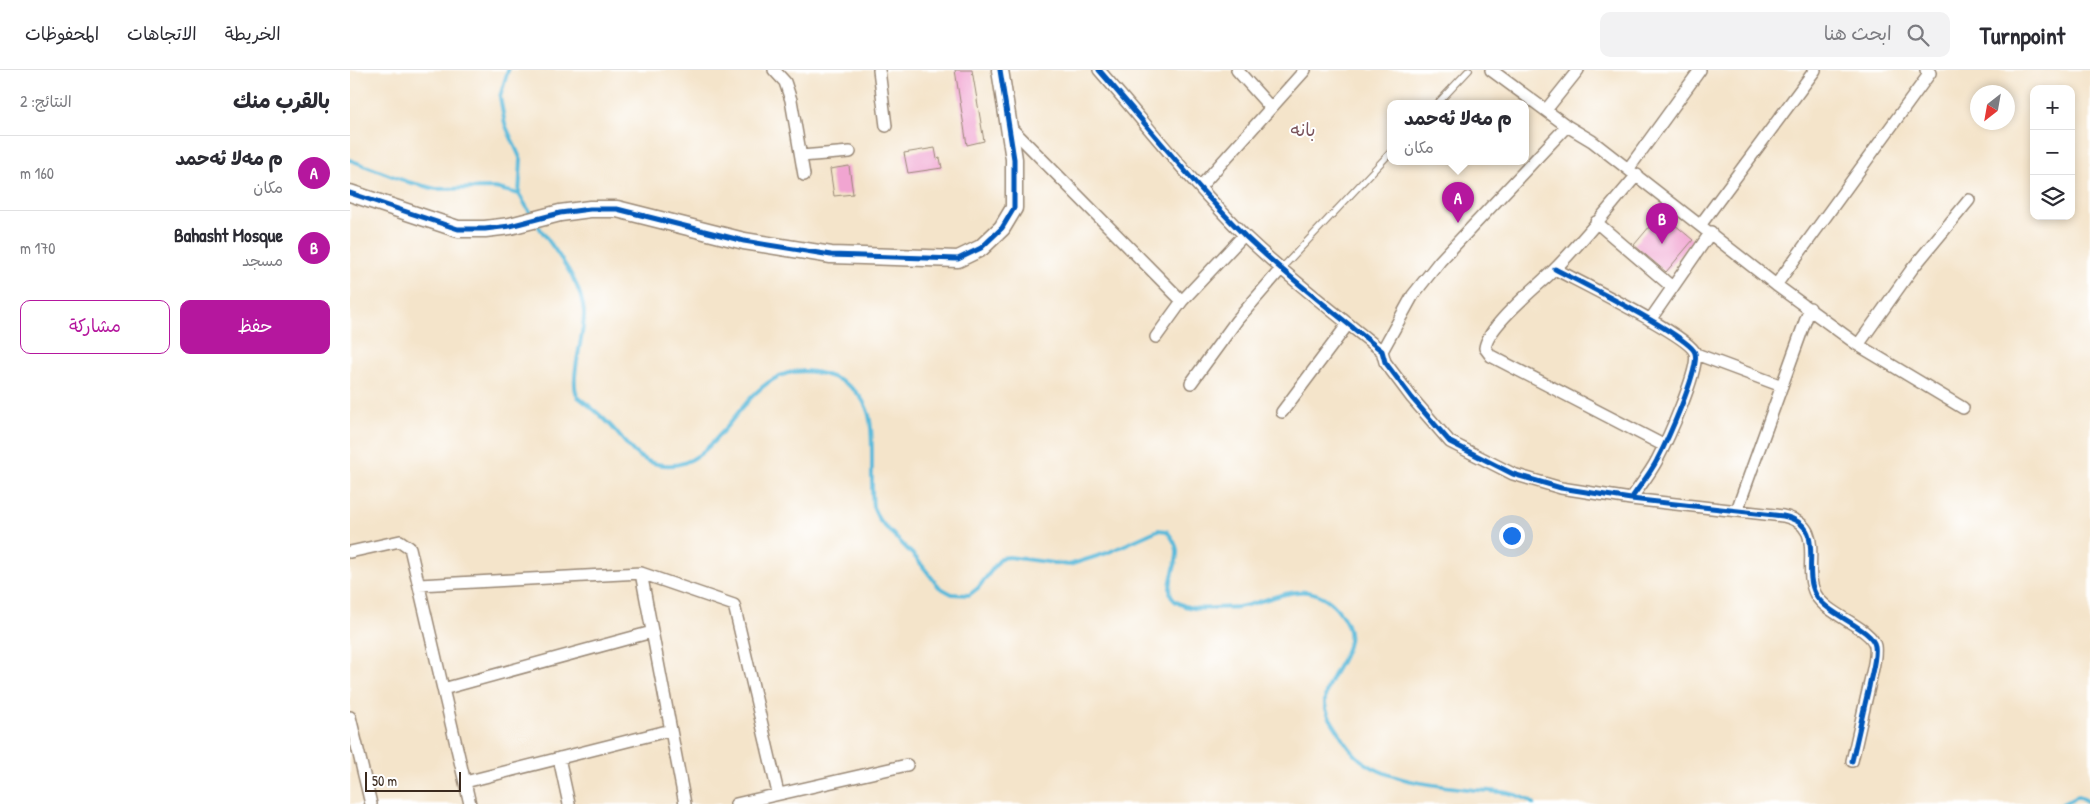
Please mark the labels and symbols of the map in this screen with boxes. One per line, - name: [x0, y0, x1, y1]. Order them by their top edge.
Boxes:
- north arrow: [1970, 85, 2015, 130]
- district label: بانە: [1291, 117, 1315, 142]
- pin: A: [1442, 182, 1474, 223]
- pin: B: [1646, 203, 1678, 244]
- your location: [1499, 523, 1525, 549]
- scale bar: [365, 769, 461, 792]

